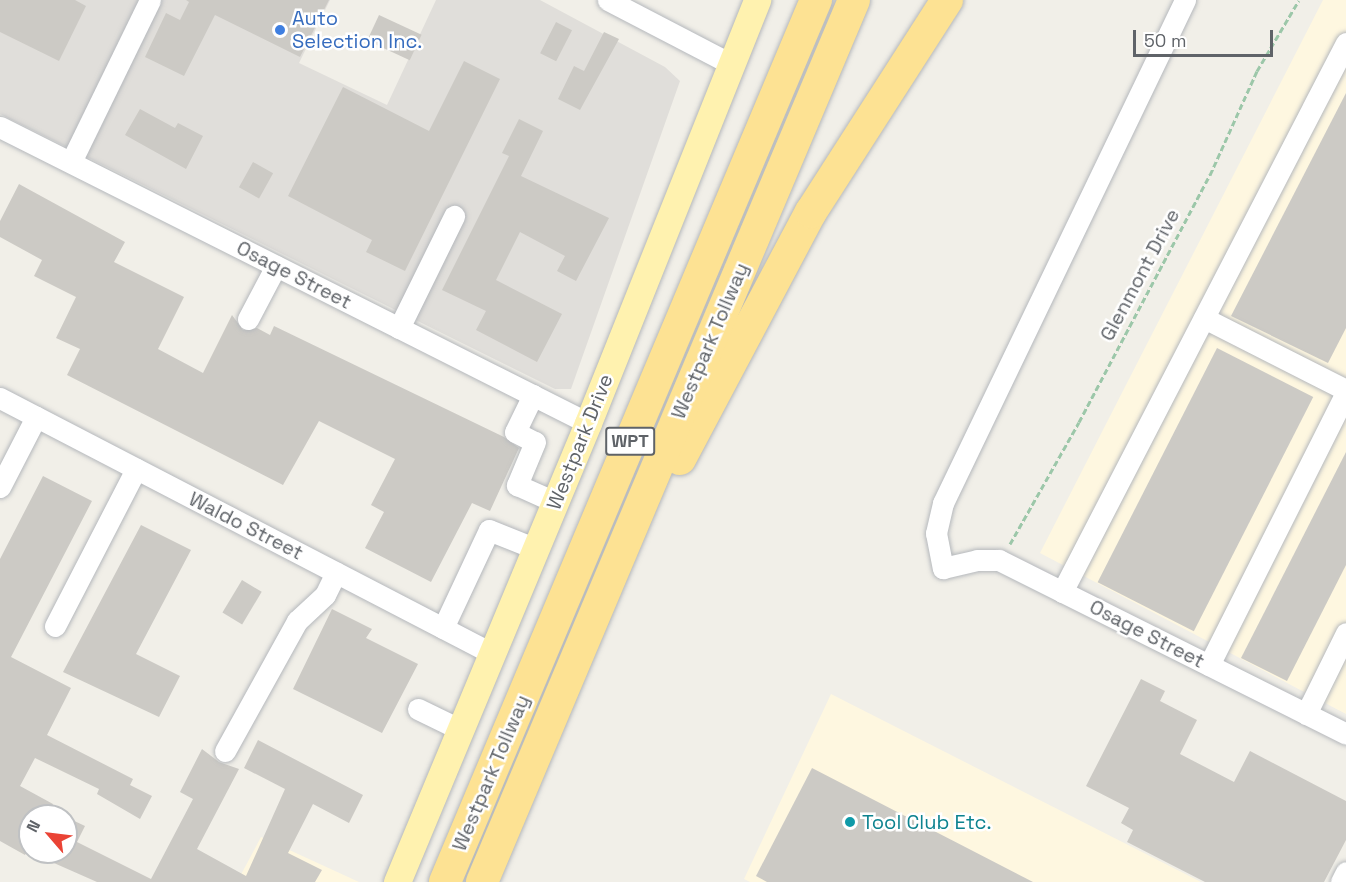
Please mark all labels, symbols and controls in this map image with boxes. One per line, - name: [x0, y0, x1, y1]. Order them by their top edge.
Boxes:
- place label: Auto Selection Inc.: [292, 6, 422, 53]
- scale bar: [1136, 18, 1276, 56]
- marker: Auto Selection Inc.: [273, 23, 287, 37]
- text: 50 m: [1144, 29, 1186, 52]
- street label: Glenmont Drive: [1095, 205, 1185, 345]
- street label: Osage Street: [232, 236, 356, 314]
- street label: Westpark Tollway: [666, 259, 754, 423]
- street label: Westpark Drive: [542, 371, 618, 513]
- road number: WPT: [604, 426, 656, 456]
- street label: Waldo Street: [185, 487, 307, 565]
- street label: Osage Street: [1085, 595, 1209, 673]
- street label: Westpark Tollway: [447, 691, 535, 855]
- north arrow: [18, 804, 78, 864]
- place label: Tool Club Etc.: [862, 810, 991, 834]
- marker: Tool Club Etc.: [843, 815, 857, 829]
- text: N: [22, 817, 45, 836]

